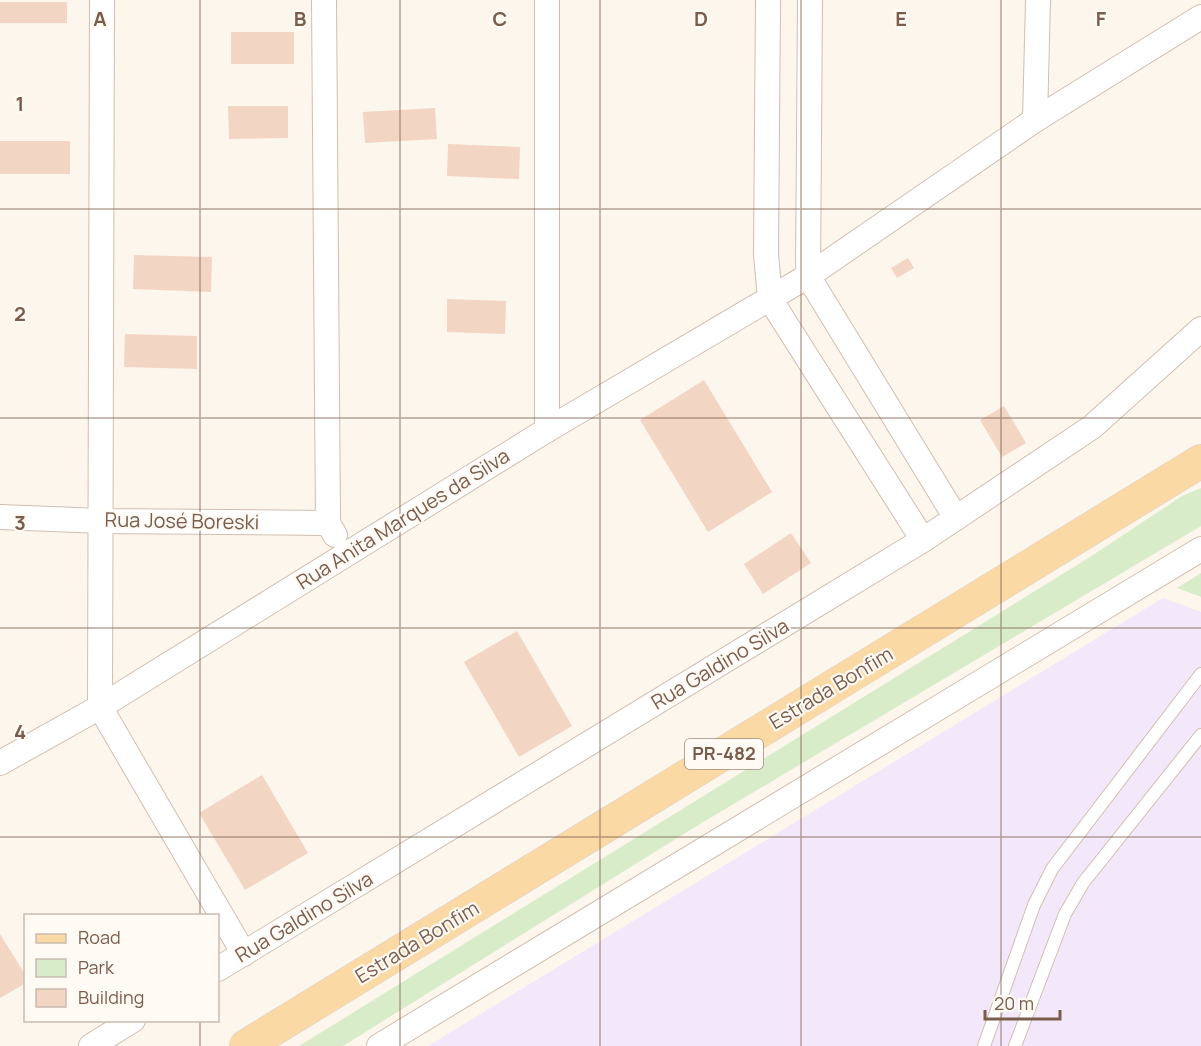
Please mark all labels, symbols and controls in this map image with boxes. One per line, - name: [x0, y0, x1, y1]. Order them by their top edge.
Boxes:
- text: A: [93, 5, 107, 32]
- text: B: [294, 5, 307, 32]
- text: C: [493, 5, 507, 32]
- text: D: [694, 5, 708, 32]
- text: E: [895, 5, 907, 32]
- text: F: [1096, 5, 1107, 32]
- text: 1: [16, 90, 24, 117]
- text: 2: [14, 300, 26, 327]
- street label: Rua Anita Marques da Silva: [291, 442, 514, 595]
- street label: Rua José Boreski: [104, 506, 260, 535]
- text: 3: [14, 509, 26, 536]
- street label: Rua Galdino Silva: [646, 612, 794, 715]
- street label: Estrada Bonfim: [764, 640, 898, 735]
- text: 4: [14, 718, 26, 745]
- road number: PR-482: [685, 739, 763, 769]
- street label: Rua Galdino Silva: [230, 865, 378, 968]
- street label: Estrada Bonfim: [350, 894, 484, 989]
- legend: [24, 914, 219, 1022]
- text: Road: [78, 925, 121, 949]
- text: Park: [78, 955, 115, 979]
- scale bar: [985, 983, 1060, 1021]
- text: Building: [78, 985, 144, 1009]
- text: 20 m: [994, 991, 1034, 1015]

